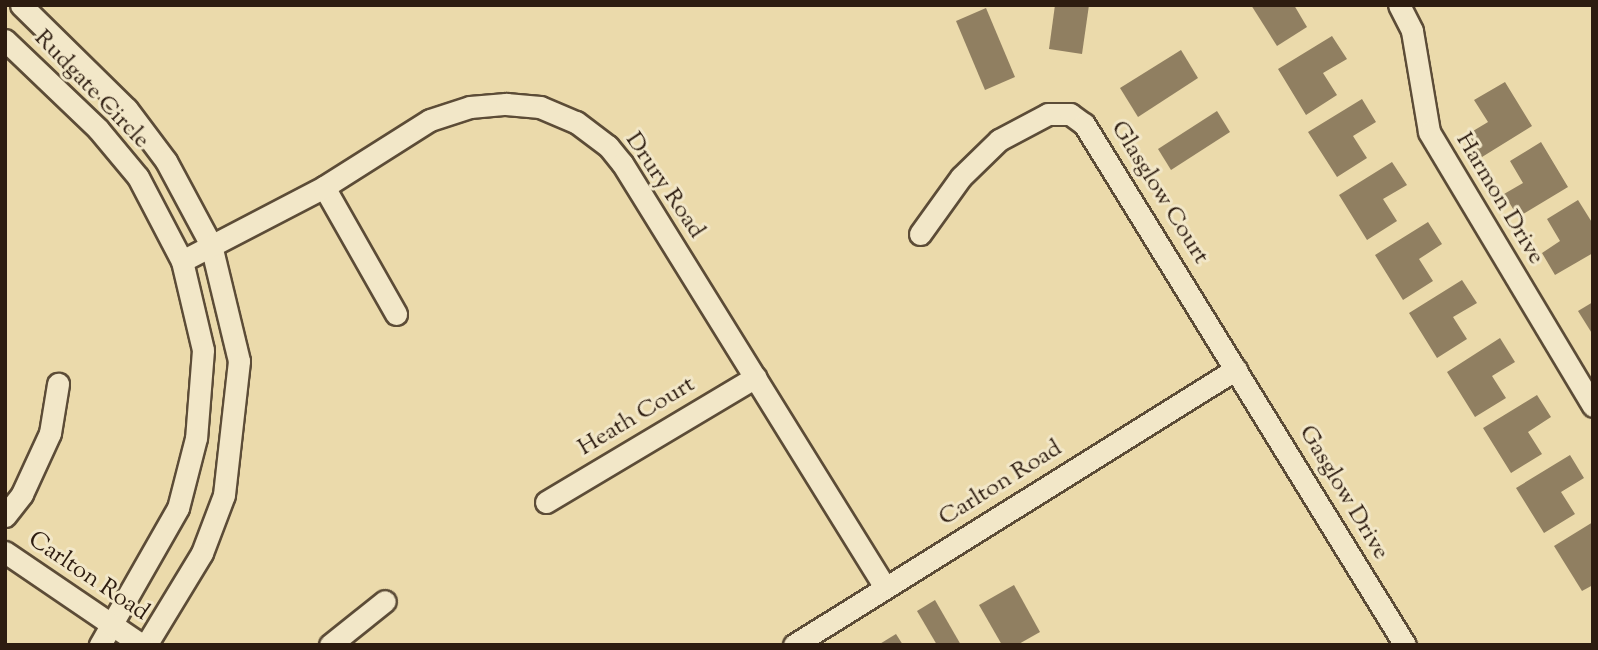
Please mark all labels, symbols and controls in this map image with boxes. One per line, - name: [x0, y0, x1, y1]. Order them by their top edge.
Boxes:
- street label: Rudgate Circle: [27, 25, 155, 155]
- street label: Glasglow Court: [1104, 116, 1214, 270]
- street label: Drury Road: [618, 127, 710, 245]
- street label: Harmon Drive: [1448, 128, 1550, 270]
- street label: Heath Court: [573, 371, 701, 463]
- street label: Gasglow Drive: [1292, 421, 1394, 565]
- street label: Carlton Road: [934, 435, 1068, 533]
- street label: Carlton Road: [22, 526, 154, 628]

